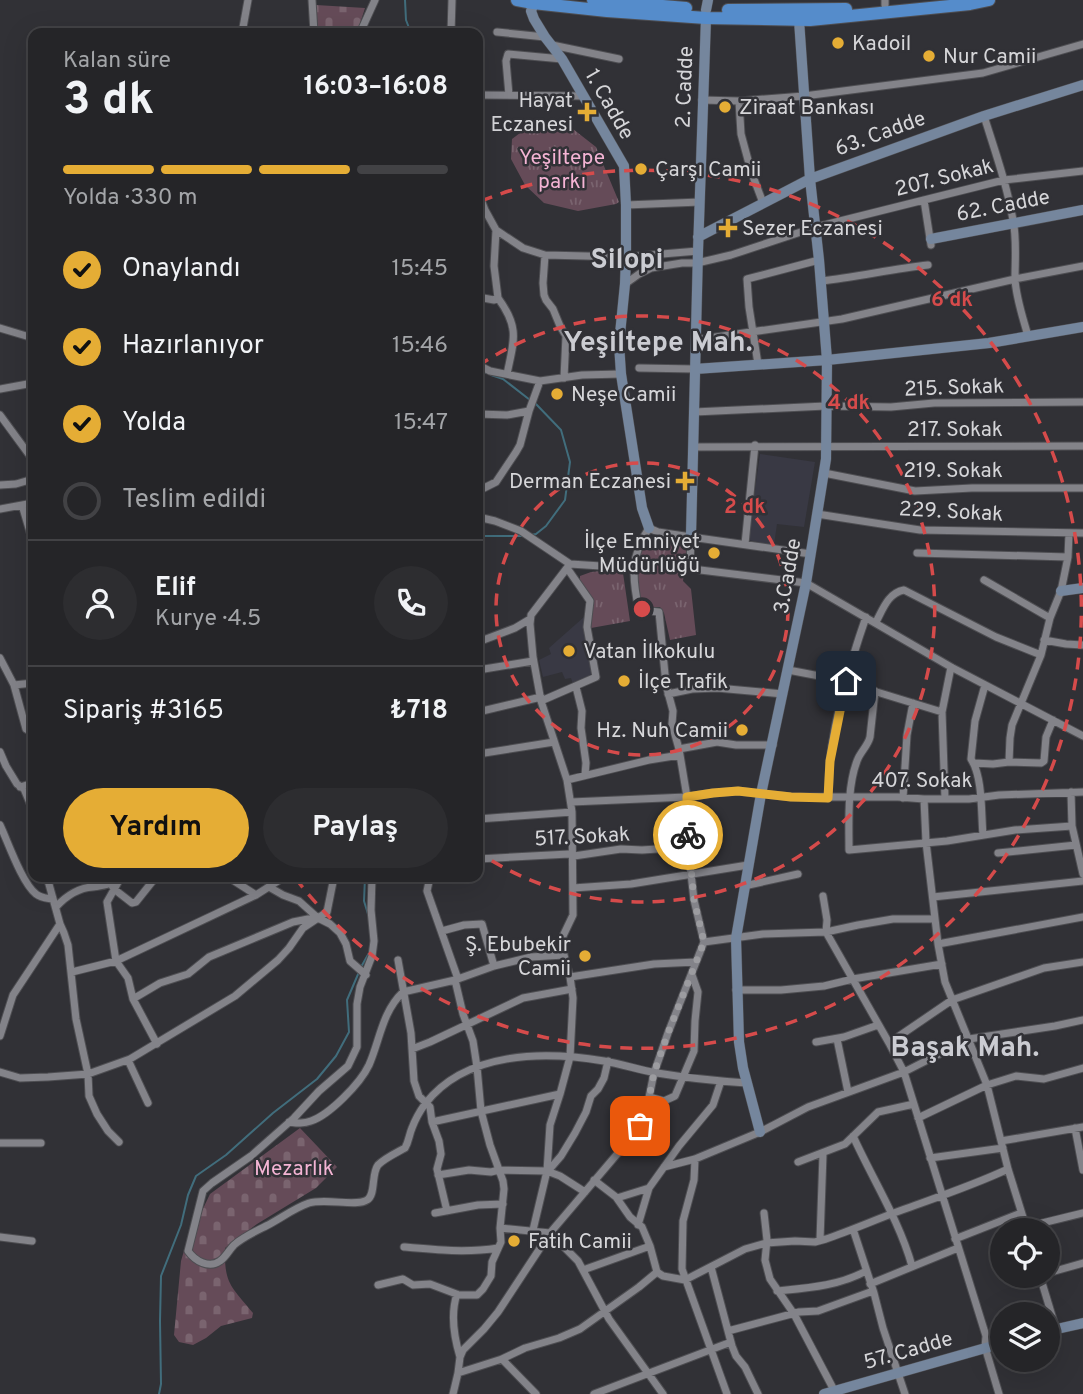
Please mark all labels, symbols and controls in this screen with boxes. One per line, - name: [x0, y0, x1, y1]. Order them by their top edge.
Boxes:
- place label: Kadoil: [852, 31, 911, 58]
- marker: Kadoil: [830, 35, 846, 51]
- place label: Nur Camii: [943, 44, 1036, 71]
- street label: 2. Cadde: [671, 45, 700, 129]
- text: Kalan süre: [63, 47, 171, 76]
- marker: Nur Camii: [921, 48, 937, 64]
- street label: 1. Cadde: [578, 65, 640, 145]
- text: 16:03–16:08: [304, 71, 448, 104]
- text: 3 dk: [63, 72, 154, 131]
- place label: Hayat Eczanesi: [491, 88, 573, 139]
- place label: Ziraat Bankası: [739, 95, 874, 122]
- marker: Ziraat Bankası: [717, 99, 733, 115]
- marker: Hayat Eczanesi: [579, 104, 595, 120]
- street label: 63. Cadde: [831, 106, 930, 163]
- park label: Yeşiltepe parkı: [519, 145, 605, 196]
- street label: 207. Sokak: [892, 153, 997, 204]
- place label: Çarşı Camii: [655, 157, 761, 184]
- marker: Çarşı Camii: [633, 161, 649, 177]
- text: Yolda · 330 m: [63, 184, 197, 213]
- street label: 62. Cadde: [954, 184, 1052, 229]
- place label: Sezer Eczanesi: [742, 216, 883, 243]
- marker: Sezer Eczanesi: [720, 220, 736, 236]
- district label: Silopi: [591, 243, 663, 279]
- icon: check: [63, 251, 101, 289]
- text: Onaylandı: [122, 253, 240, 286]
- text: 15:45: [391, 255, 448, 284]
- text: 6 dk: [931, 287, 973, 314]
- district label: Yeşiltepe Mah.: [563, 326, 753, 362]
- icon: check: [63, 328, 101, 366]
- text: Hazırlanıyor: [122, 330, 264, 363]
- text: 15:46: [392, 332, 448, 361]
- street label: 215. Sokak: [904, 373, 1005, 404]
- place label: Neşe Camii: [571, 382, 676, 409]
- marker: Neşe Camii: [549, 386, 565, 402]
- text: 4 dk: [828, 390, 871, 417]
- icon: check: [63, 405, 101, 443]
- text: Yolda: [122, 407, 186, 440]
- text: 15:47: [394, 409, 448, 438]
- street label: 217. Sokak: [907, 417, 1003, 444]
- street label: 219. Sokak: [903, 458, 1003, 485]
- place label: Derman Eczanesi: [509, 469, 671, 496]
- marker: Derman Eczanesi: [677, 473, 693, 489]
- text: Teslim edildi: [122, 484, 266, 517]
- text: 2 dk: [724, 494, 766, 521]
- street label: 229. Sokak: [898, 496, 1004, 529]
- place label: İlçe Emniyet Müdürlüğü: [584, 529, 700, 580]
- street label: 3.Cadde: [769, 536, 808, 616]
- marker: İlçe Emniyet Müdürlüğü: [706, 545, 722, 561]
- button: person: [63, 566, 137, 640]
- button: phone: [374, 566, 448, 640]
- text: Elif: [155, 572, 196, 605]
- centre of rings: [630, 597, 654, 621]
- text: Kurye · 4.5: [155, 605, 261, 634]
- place label: Vatan İlkokulu: [583, 639, 715, 666]
- marker: Vatan İlkokulu: [561, 643, 577, 659]
- pin: [816, 651, 876, 711]
- icon: home: [827, 662, 865, 700]
- place label: İlçe Trafik: [638, 669, 728, 696]
- marker: İlçe Trafik: [616, 673, 632, 689]
- text: Sipariş #3165: [63, 695, 224, 728]
- text: ₺718: [390, 695, 448, 728]
- place label: Hz. Nuh Camii: [596, 718, 728, 745]
- marker: Hz. Nuh Camii: [734, 722, 750, 738]
- street label: 407. Sokak: [871, 768, 973, 795]
- button: Yardım: [63, 788, 249, 868]
- button: Paylaş: [263, 788, 448, 868]
- courier: [653, 800, 723, 870]
- icon: bike: [669, 816, 707, 854]
- street label: 517. Sokak: [533, 822, 631, 853]
- place label: Ş. Ebubekir Camii: [465, 932, 571, 983]
- marker: Ş. Ebubekir Camii: [577, 948, 593, 964]
- district label: Başak Mah.: [891, 1031, 1039, 1067]
- pin: [610, 1096, 670, 1156]
- icon: bag: [621, 1107, 659, 1145]
- park label: Mezarlık: [254, 1156, 334, 1183]
- map controls: [990, 1218, 1060, 1372]
- button: locate: [990, 1218, 1060, 1288]
- place label: Fatih Camii: [528, 1229, 632, 1256]
- marker: Fatih Camii: [506, 1233, 522, 1249]
- button: layers: [990, 1302, 1060, 1372]
- street label: 57. Cadde: [861, 1326, 956, 1377]

